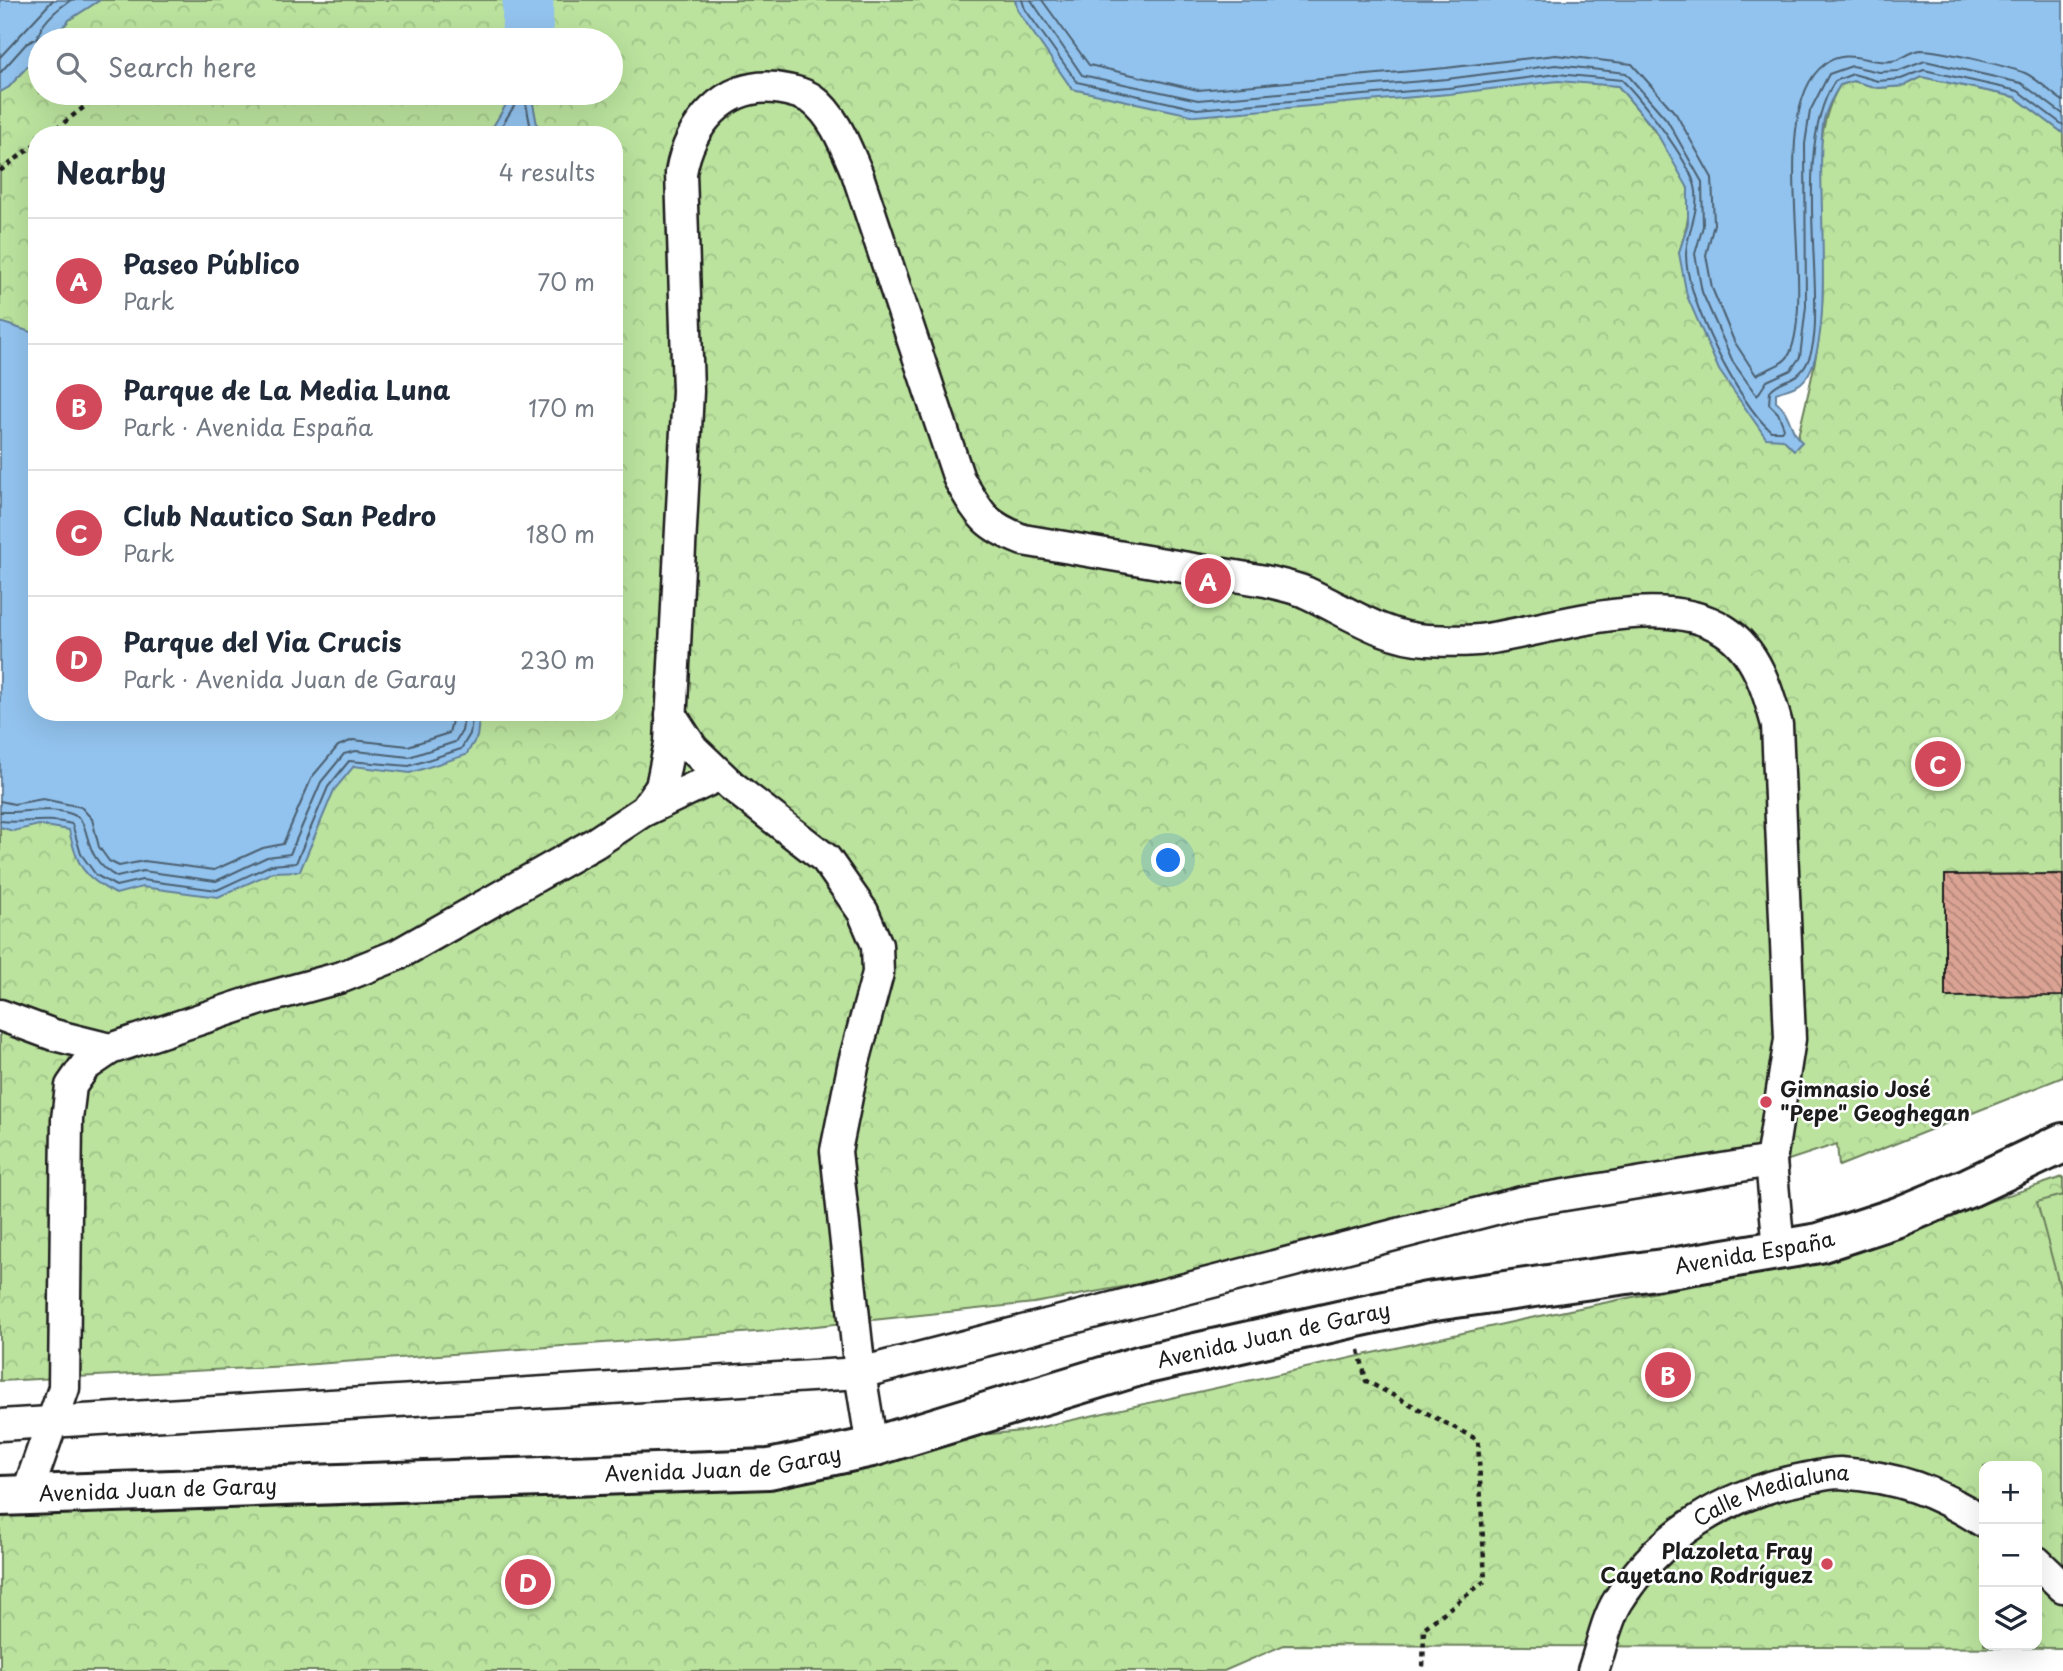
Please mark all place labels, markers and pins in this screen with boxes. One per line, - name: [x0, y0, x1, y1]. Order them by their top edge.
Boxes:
- pin: A: [1185, 555, 1231, 607]
- pin: C: [1915, 738, 1961, 790]
- place label: Gimnasio José "Pepe" Geoghegan: [1780, 1072, 1970, 1128]
- marker: Gimnasio José "Pepe" Geoghegan: [1758, 1094, 1774, 1110]
- pin: B: [1645, 1349, 1691, 1401]
- place label: Plazoleta Fray Cayetano Rodríguez: [1600, 1534, 1813, 1590]
- pin: D: [505, 1556, 551, 1608]
- marker: Plazoleta Fray Cayetano Rodríguez: [1819, 1556, 1835, 1572]

